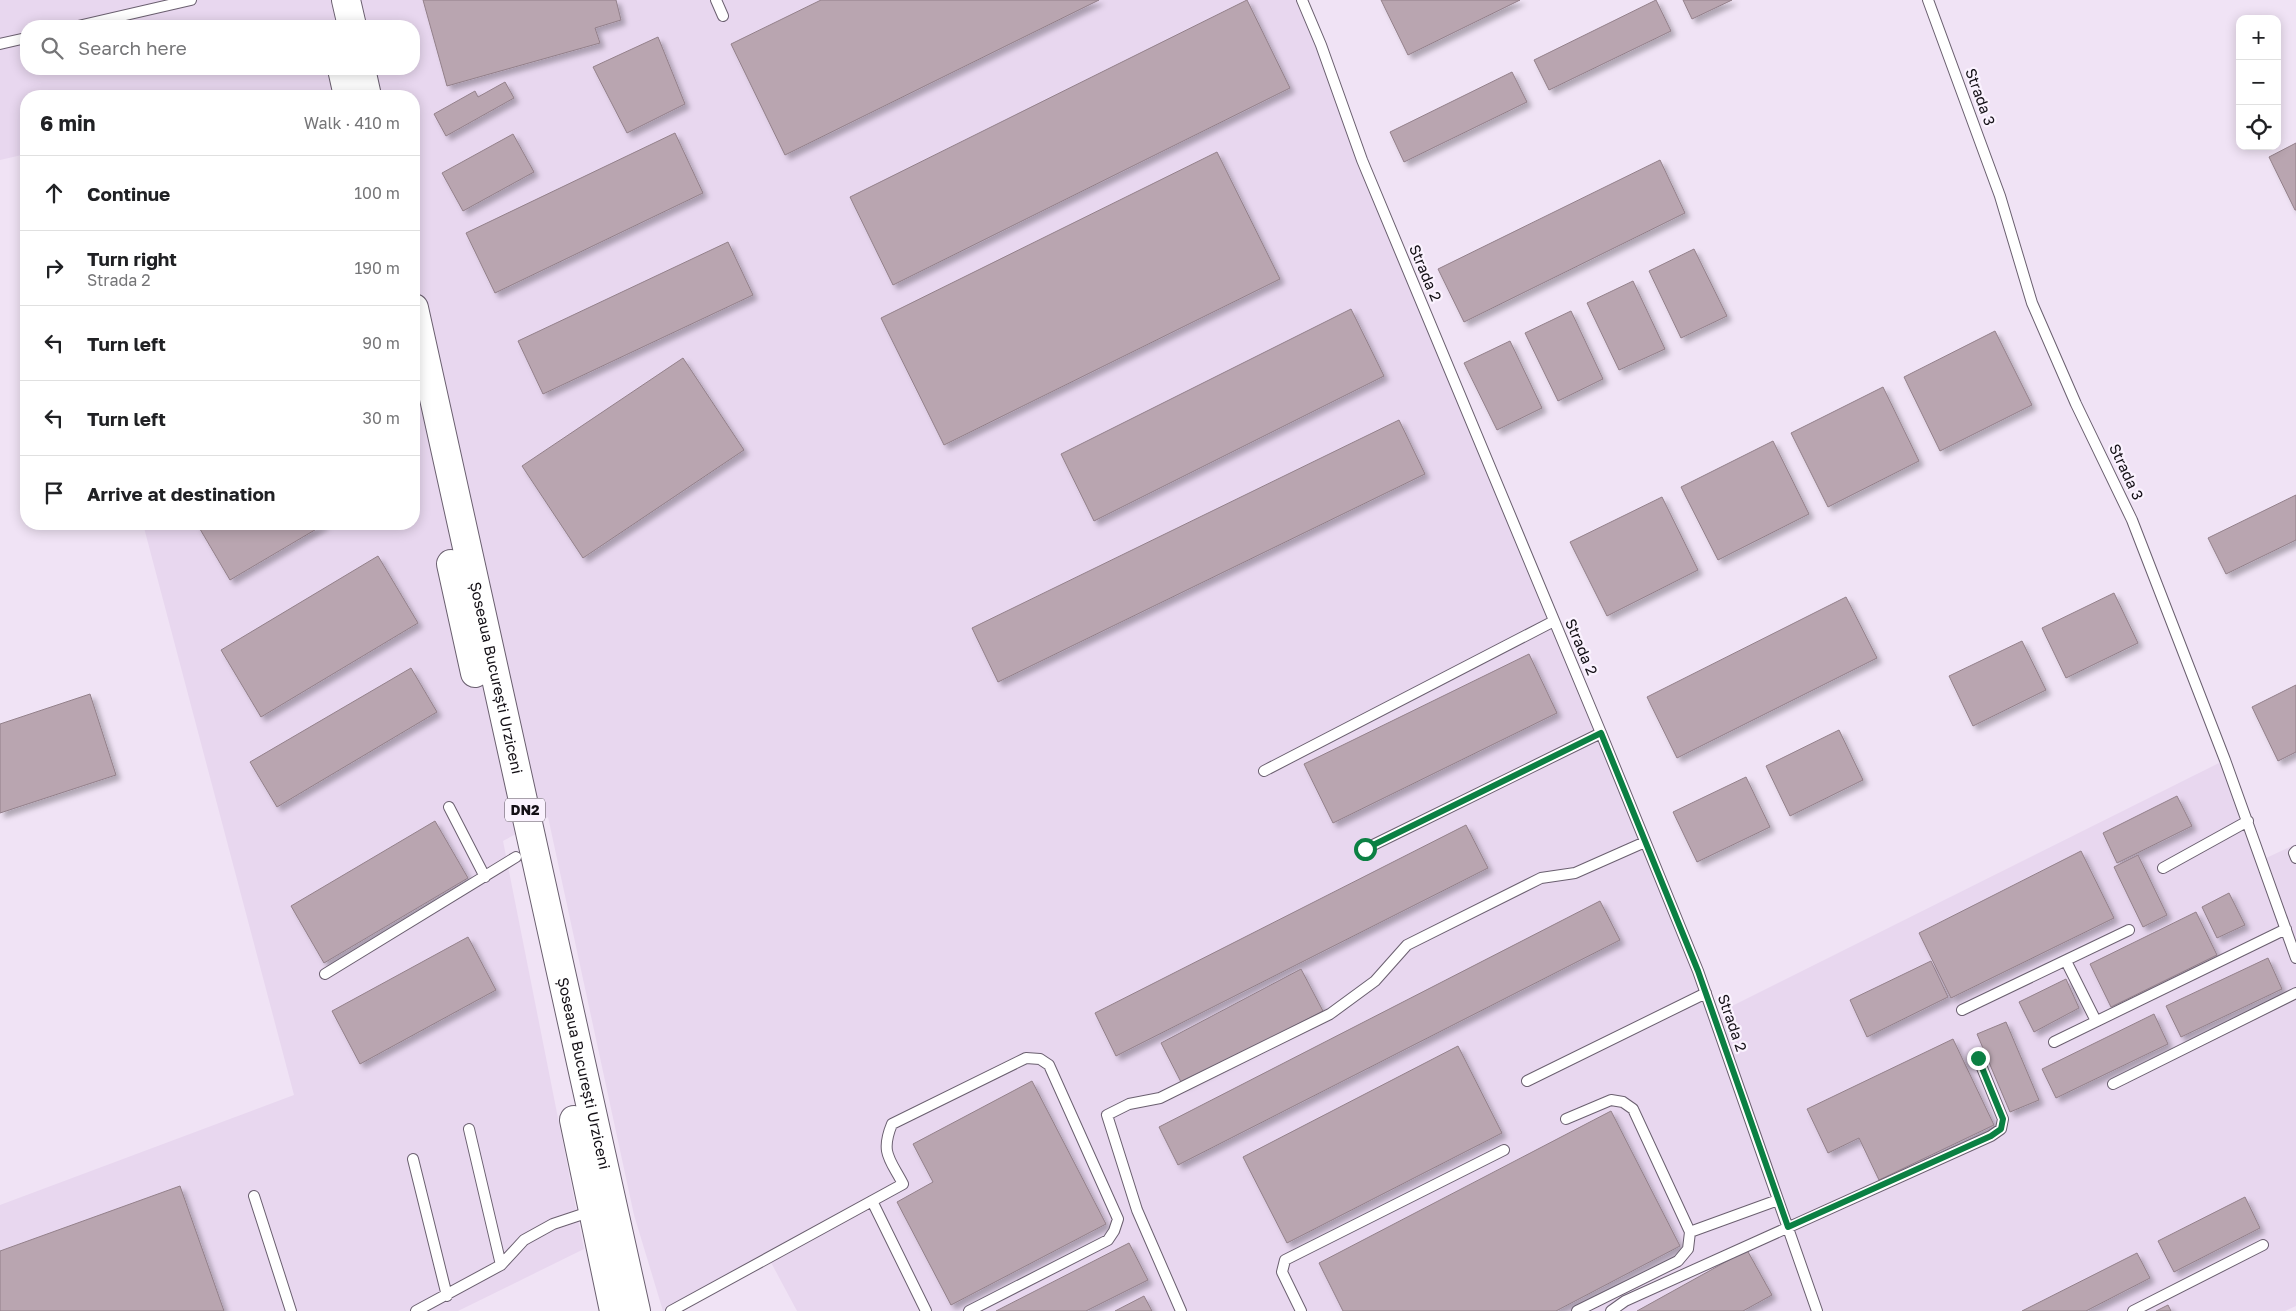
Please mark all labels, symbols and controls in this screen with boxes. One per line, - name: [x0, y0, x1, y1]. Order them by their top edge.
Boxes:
- map controls: [2236, 15, 2281, 150]
- button: +: [2236, 15, 2281, 60]
- search box: [20, 20, 420, 75]
- icon: search: [38, 34, 66, 62]
- text: Search here: [78, 36, 187, 59]
- button: −: [2236, 60, 2281, 105]
- street label: Strada 3: [1962, 66, 2000, 128]
- button: locate: [2236, 105, 2281, 150]
- text: 6 min: [40, 110, 95, 136]
- text: Walk · 410 m: [304, 113, 400, 133]
- icon: ahead: [40, 179, 68, 207]
- text: Continue: [87, 182, 170, 205]
- text: 100 m: [354, 183, 400, 203]
- street label: Strada 2: [1406, 242, 1446, 304]
- text: Turn right: [87, 247, 177, 270]
- icon: right: [40, 254, 68, 282]
- text: 190 m: [354, 258, 400, 278]
- text: Strada 2: [87, 270, 151, 290]
- icon: left: [40, 329, 68, 357]
- text: Turn left: [87, 332, 166, 355]
- text: 90 m: [362, 333, 400, 353]
- icon: left: [40, 404, 68, 432]
- text: Turn left: [87, 407, 166, 430]
- text: 30 m: [363, 408, 400, 428]
- street label: Strada 3: [2106, 441, 2148, 502]
- icon: arrive: [40, 479, 68, 507]
- text: Arrive at destination: [87, 482, 275, 505]
- street label: Șoseaua București Urziceni: [467, 580, 527, 776]
- street label: Strada 2: [1562, 616, 1602, 678]
- road number: DN2: [505, 798, 545, 822]
- route start: [1354, 838, 1377, 861]
- street label: Șoseaua București Urziceni: [554, 975, 614, 1171]
- street label: Strada 2: [1715, 992, 1751, 1054]
- route end: [1967, 1047, 1990, 1070]

